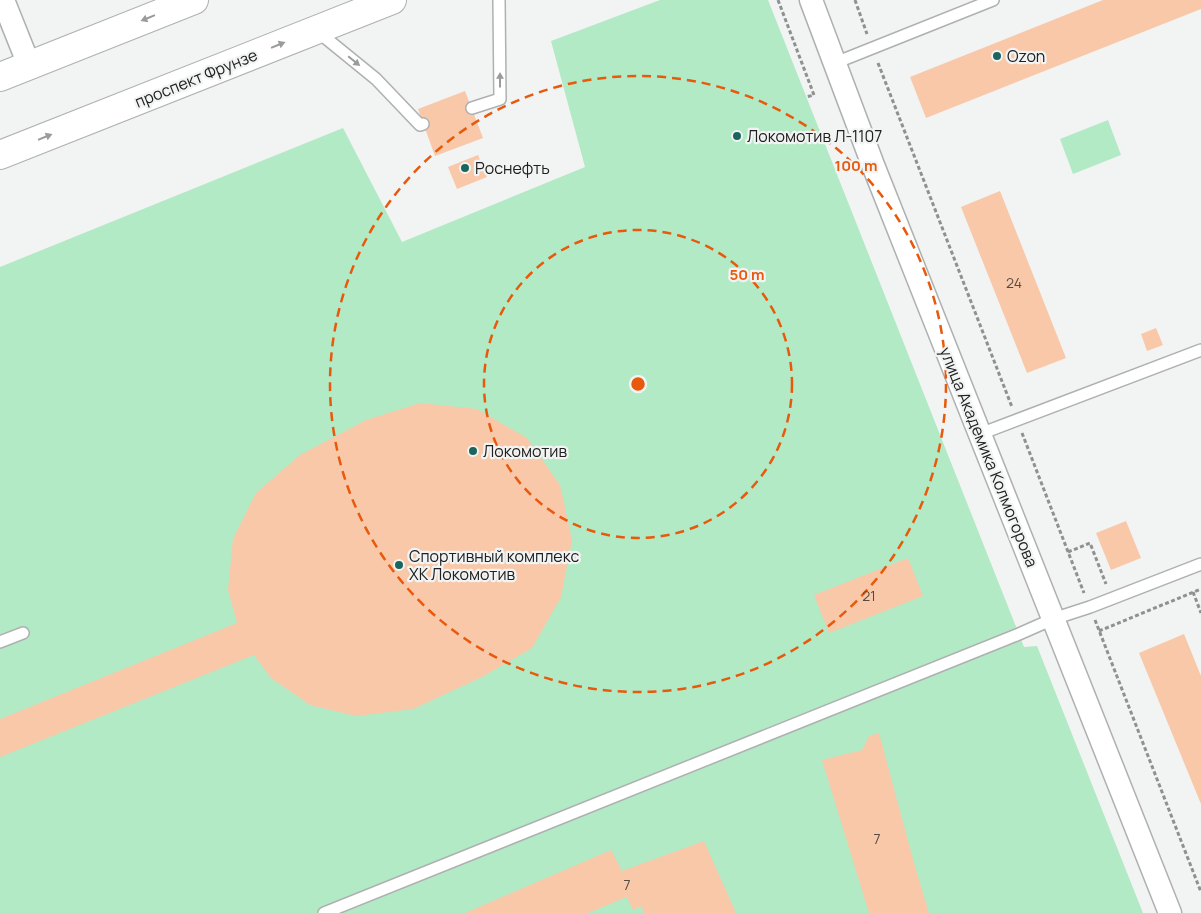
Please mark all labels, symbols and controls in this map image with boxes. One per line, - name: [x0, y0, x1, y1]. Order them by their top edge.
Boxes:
- one-way arrow: [141, 15, 156, 22]
- one-way arrow: [271, 41, 286, 49]
- street label: проспект Фрунзе: [131, 43, 261, 113]
- place label: Ozon: [1007, 45, 1045, 67]
- marker: Ozon: [991, 50, 1003, 62]
- one-way arrow: [347, 55, 360, 66]
- one-way arrow: [496, 72, 504, 88]
- place label: Локомотив Л-1107: [747, 125, 882, 147]
- marker: Локомотив Л-1107: [731, 130, 743, 142]
- one-way arrow: [38, 133, 52, 141]
- text: 100 m: [835, 155, 877, 176]
- place label: Роснефть: [475, 157, 550, 179]
- marker: Роснефть: [459, 162, 471, 174]
- text: 50 m: [729, 264, 765, 285]
- house number: 24: [1006, 273, 1022, 292]
- street label: улица Академика Колмогорова: [935, 344, 1043, 570]
- centre of rings: [629, 375, 647, 393]
- place label: Локомотив: [483, 440, 567, 462]
- marker: Локомотив: [467, 445, 479, 457]
- place label: Спортивный комплекс ХК Локомотив: [409, 545, 579, 585]
- marker: Спортивный комплекс ХК Локомотив: [393, 559, 405, 571]
- house number: 21: [862, 586, 876, 605]
- house number: 7: [873, 829, 881, 848]
- house number: 7: [623, 875, 631, 894]

